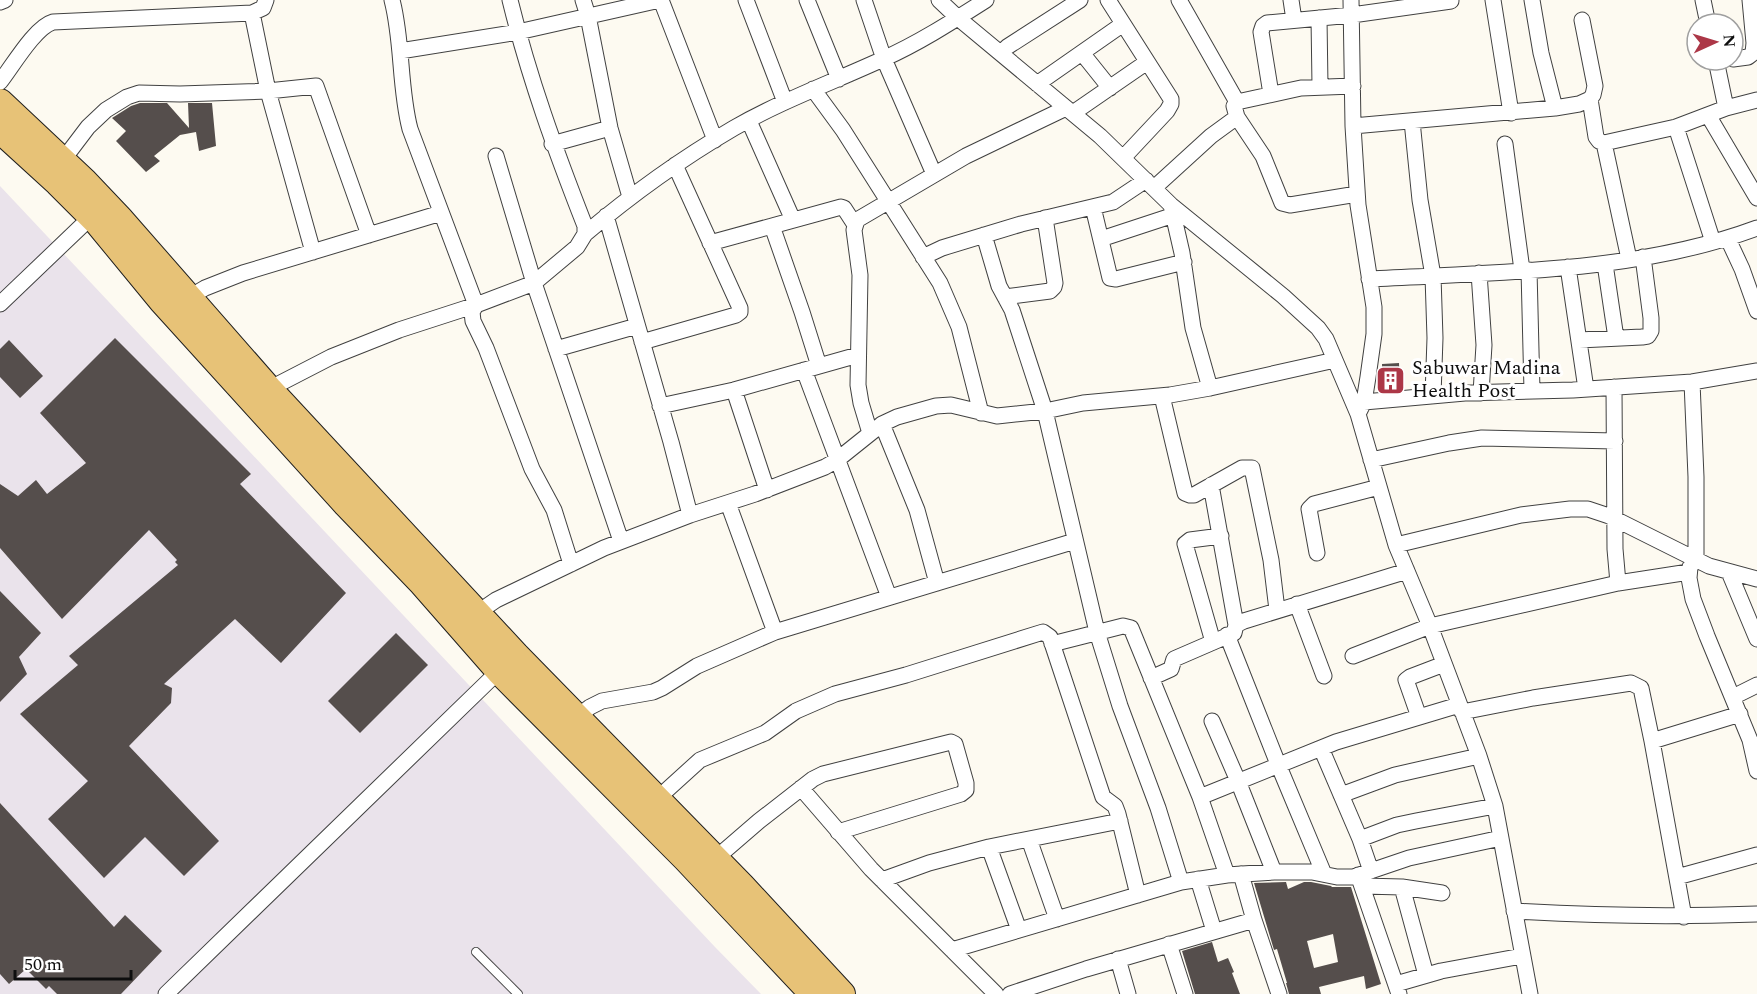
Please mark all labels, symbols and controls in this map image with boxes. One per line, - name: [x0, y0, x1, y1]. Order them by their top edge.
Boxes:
- north arrow: [1685, 12, 1745, 72]
- text: N: [1717, 34, 1741, 48]
- place label: Sabuwar Madina Health Post: [1412, 353, 1561, 406]
- building icon: Sabuwar Madina Health Post: [1375, 364, 1407, 396]
- scale bar: [15, 943, 130, 981]
- text: 50 m: [24, 951, 62, 978]

